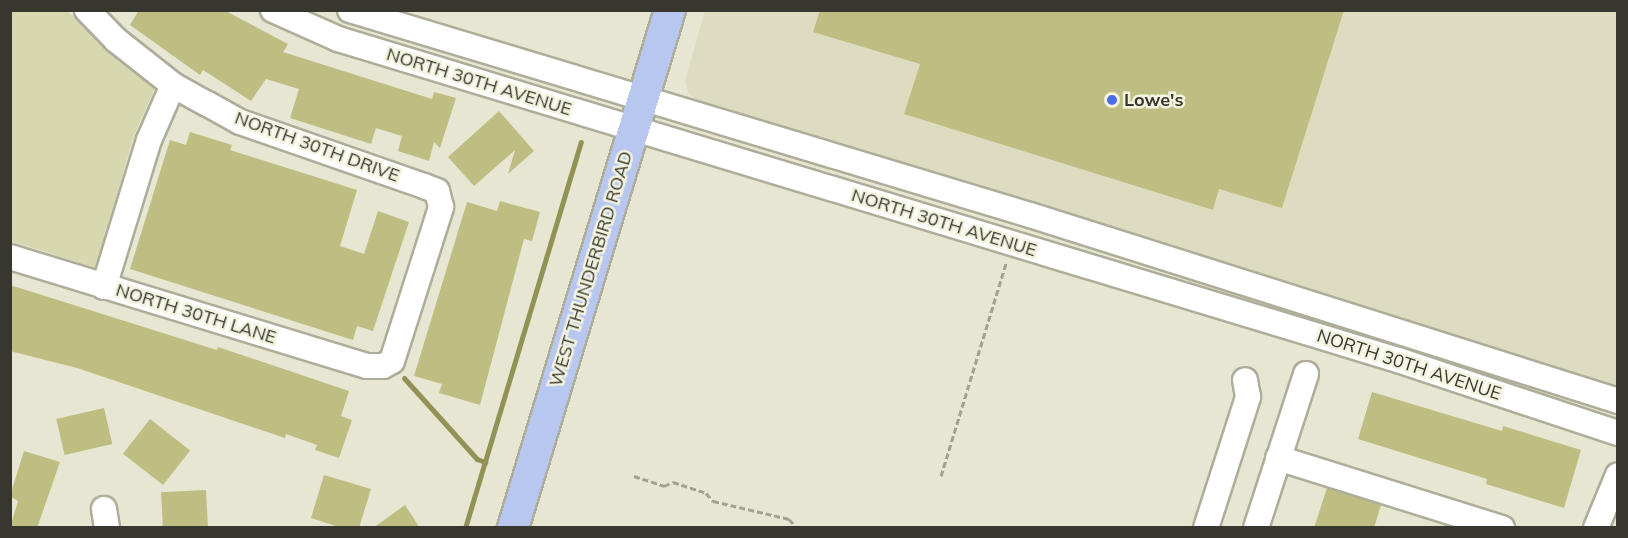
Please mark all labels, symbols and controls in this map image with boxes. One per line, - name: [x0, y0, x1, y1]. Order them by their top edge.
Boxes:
- street label: NORTH 30TH AVENUE: [384, 44, 574, 120]
- place label: Lowe's: [1124, 89, 1183, 111]
- marker: Lowe's: [1105, 93, 1119, 107]
- street label: NORTH 30TH DRIVE: [232, 107, 402, 187]
- street label: WEST THUNDERBIRD ROAD: [545, 149, 637, 389]
- street label: NORTH 30TH AVENUE: [849, 185, 1039, 261]
- street label: NORTH 30TH LANE: [113, 279, 279, 349]
- street label: NORTH 30TH AVENUE: [1314, 325, 1504, 405]

